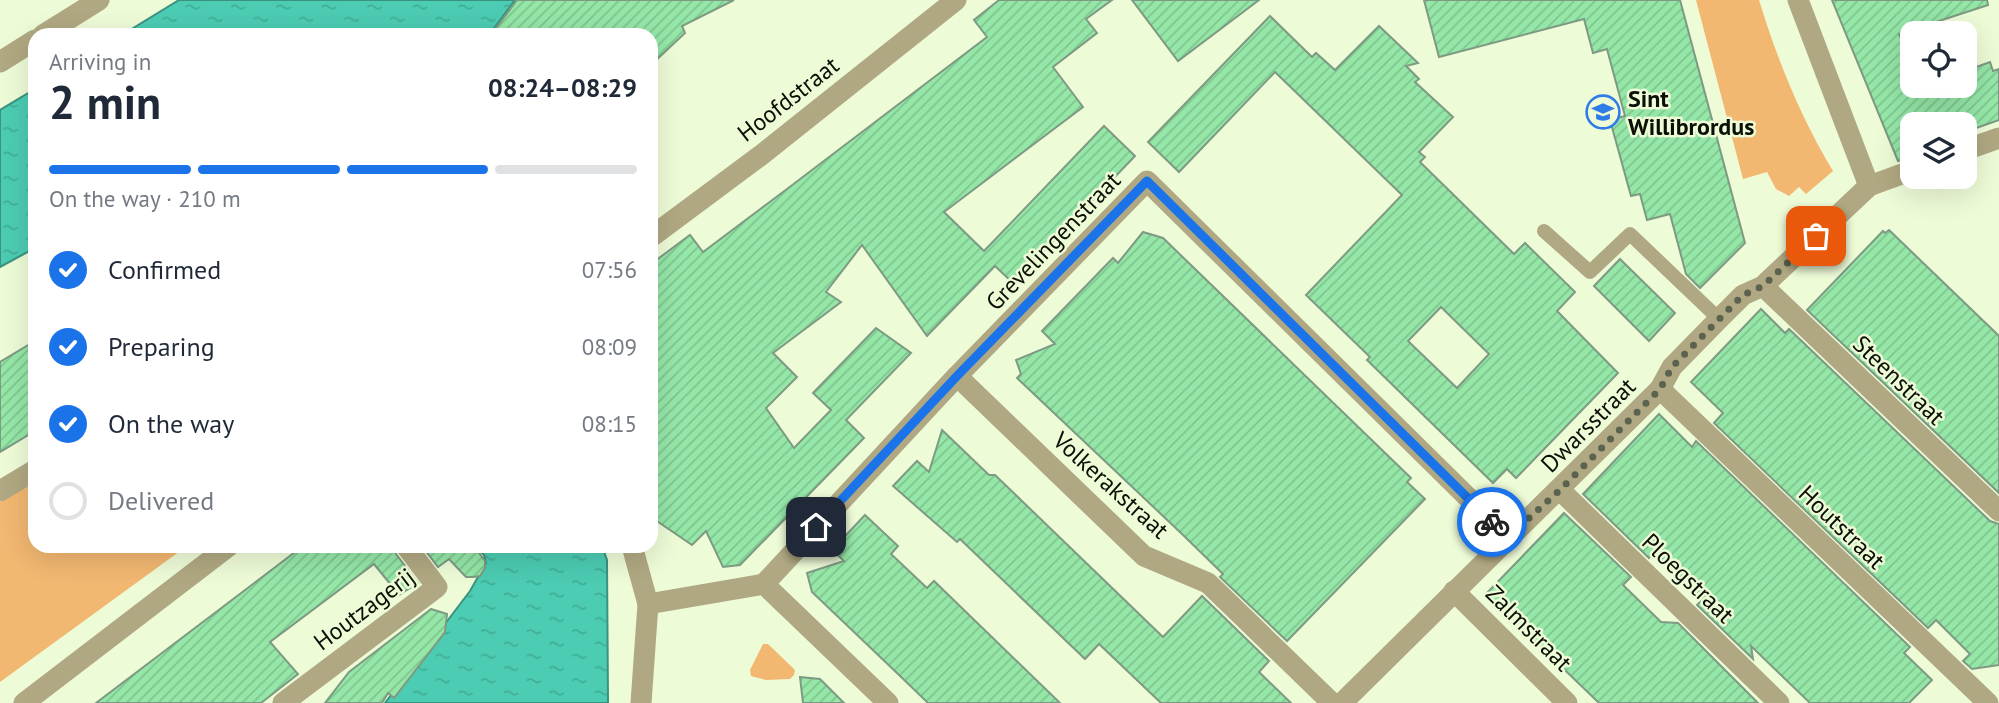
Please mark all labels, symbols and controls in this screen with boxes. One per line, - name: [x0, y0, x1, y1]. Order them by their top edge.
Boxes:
- map controls: [1900, 21, 1977, 189]
- button: locate: [1900, 21, 1977, 98]
- text: Arriving in: [49, 47, 151, 76]
- street label: Hoofdstraat: [731, 50, 845, 148]
- text: 08:24–08:29: [488, 71, 637, 104]
- text: 2 min: [49, 72, 161, 132]
- place label: Sint Willibrordus: [1628, 83, 1754, 142]
- school or university icon: Sint Willibrordus: [1584, 93, 1622, 131]
- button: layers: [1900, 112, 1977, 189]
- street label: Grevelingenstraat: [979, 165, 1127, 317]
- text: On the way · 210 m: [49, 184, 241, 213]
- pin: [1786, 206, 1846, 266]
- icon: bag: [1797, 217, 1835, 255]
- icon: check: [49, 251, 87, 289]
- text: Confirmed: [108, 253, 221, 286]
- text: 07:56: [582, 255, 637, 284]
- icon: check: [49, 328, 87, 366]
- street label: Steenstraat: [1846, 328, 1952, 432]
- text: Preparing: [108, 330, 215, 363]
- text: 08:09: [582, 332, 637, 361]
- street label: Dwarsstraat: [1534, 371, 1642, 479]
- icon: check: [49, 405, 87, 443]
- text: On the way: [108, 407, 234, 440]
- text: 08:15: [582, 409, 637, 438]
- street label: Volkerakstraat: [1046, 424, 1175, 545]
- street label: Houtstraat: [1792, 478, 1892, 576]
- text: Delivered: [108, 484, 214, 517]
- courier: [1457, 487, 1527, 557]
- pin: [786, 497, 846, 557]
- icon: bike: [1473, 503, 1511, 541]
- icon: home: [797, 508, 835, 546]
- street label: Ploegstraat: [1635, 526, 1741, 630]
- street label: Houtzagerij: [307, 561, 421, 657]
- street label: Zalmstraat: [1479, 578, 1579, 678]

